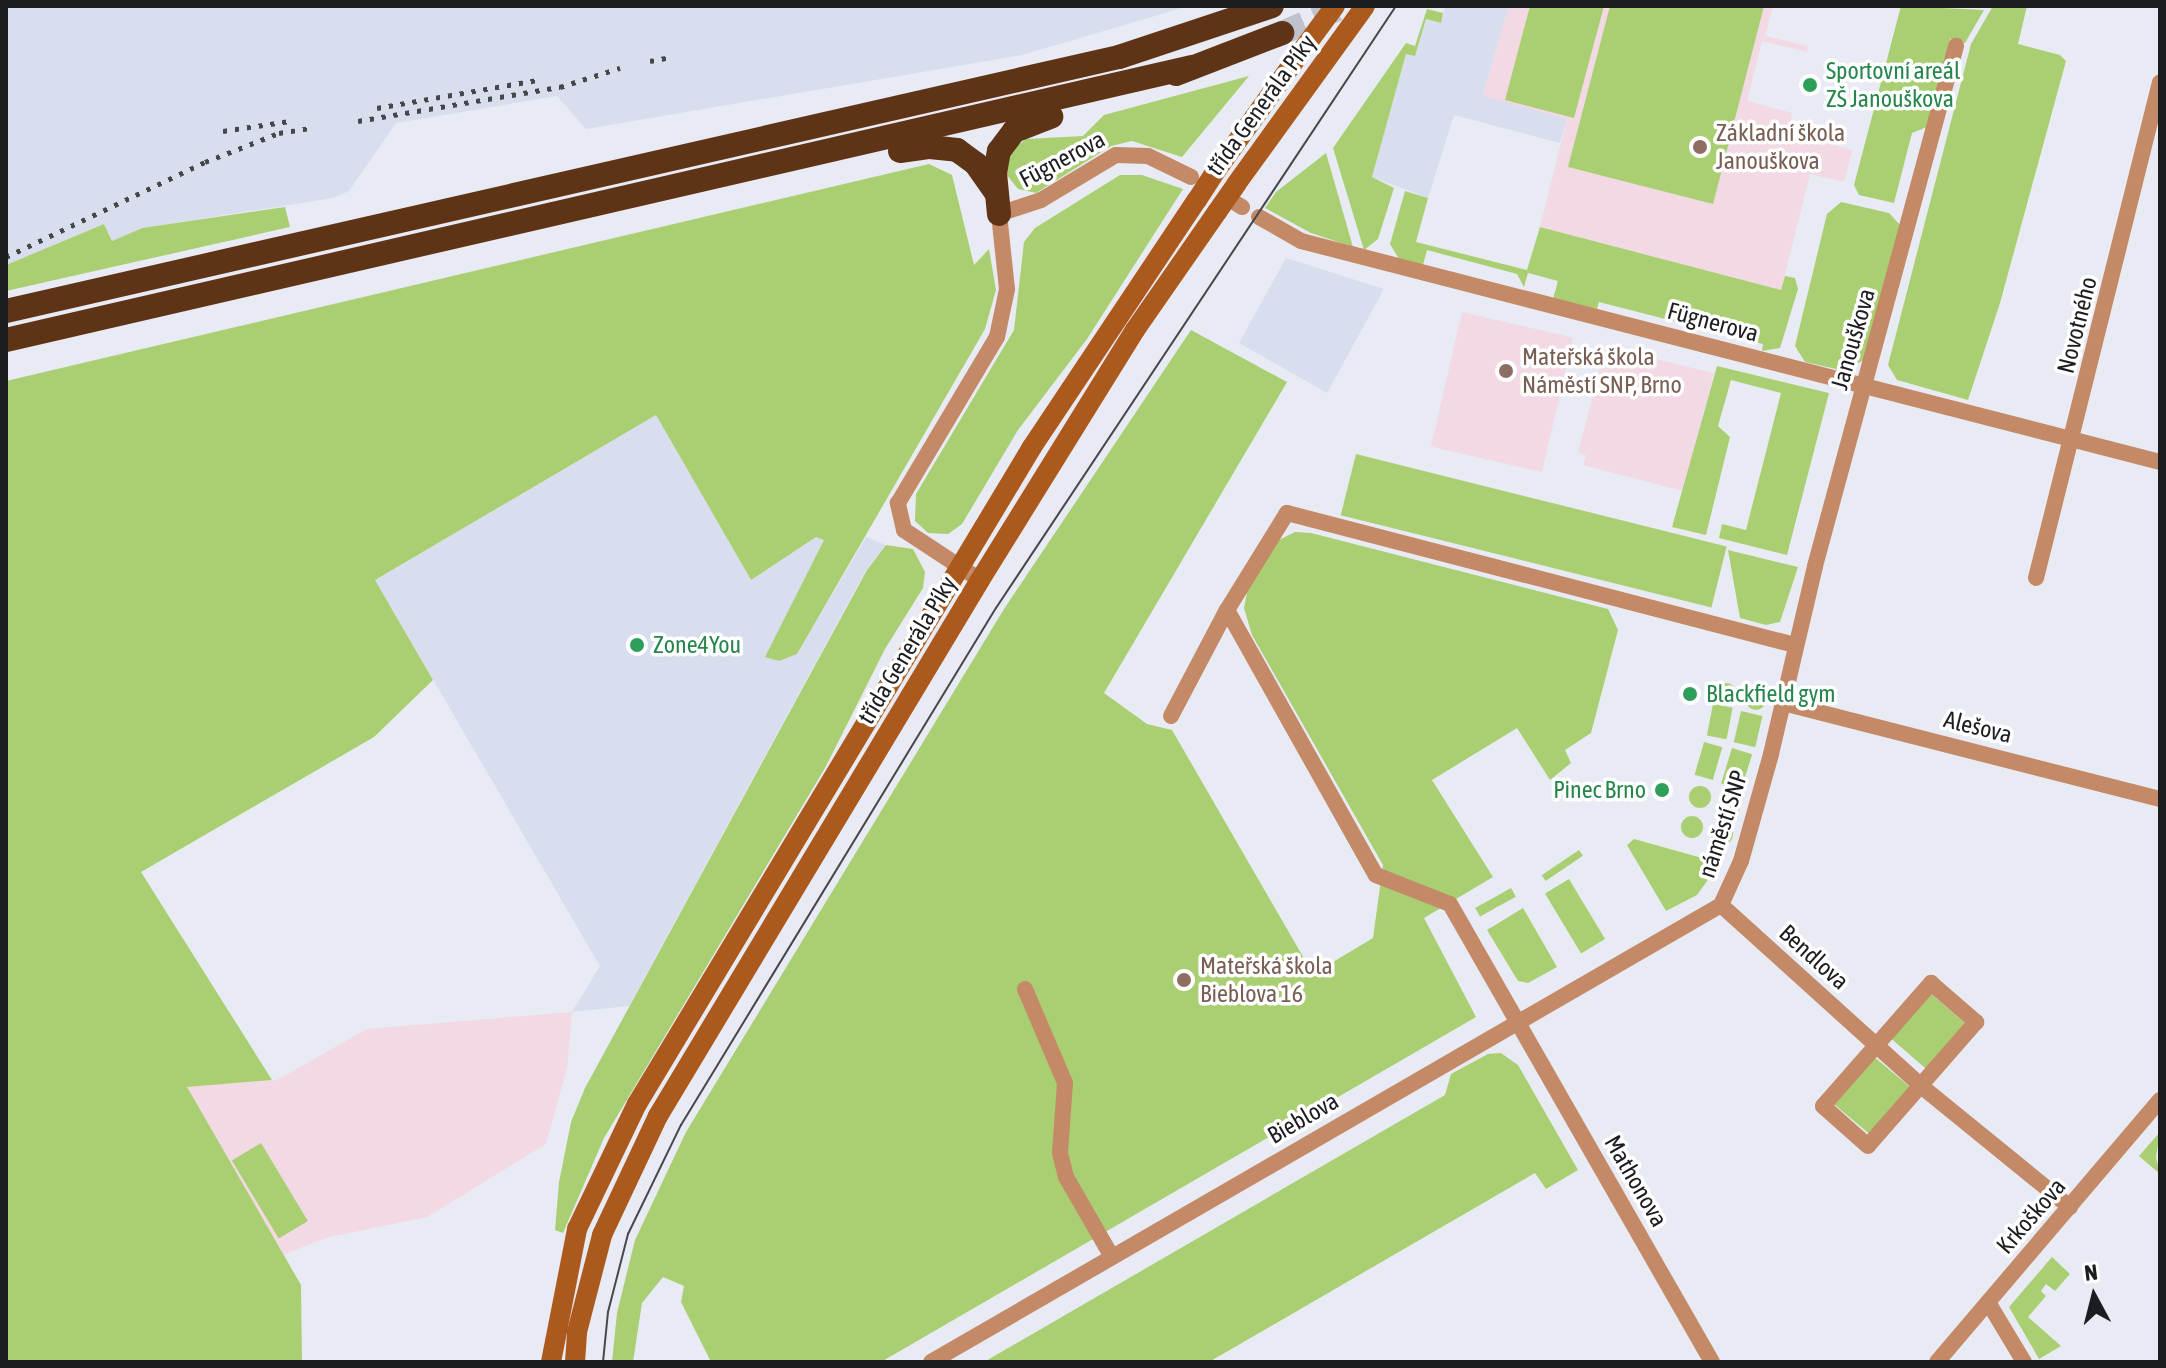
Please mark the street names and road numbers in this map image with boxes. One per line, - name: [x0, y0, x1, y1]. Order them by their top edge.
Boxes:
- street label: třída Generála Píky: [1200, 29, 1322, 181]
- street label: Fügnerova: [1014, 125, 1110, 193]
- street label: Novotného: [2051, 274, 2103, 376]
- street label: Janouškova: [1825, 285, 1881, 393]
- street label: Fügnerova: [1664, 296, 1762, 348]
- street label: třída Generála Píky: [852, 571, 962, 729]
- street label: Alešova: [1941, 705, 2015, 749]
- street label: náměstí SNP: [1692, 767, 1754, 881]
- street label: Bendlova: [1773, 918, 1855, 996]
- street label: Bieblova: [1262, 1086, 1344, 1150]
- street label: Mathonova: [1598, 1130, 1674, 1232]
- street label: Krkoškova: [1990, 1172, 2072, 1260]

